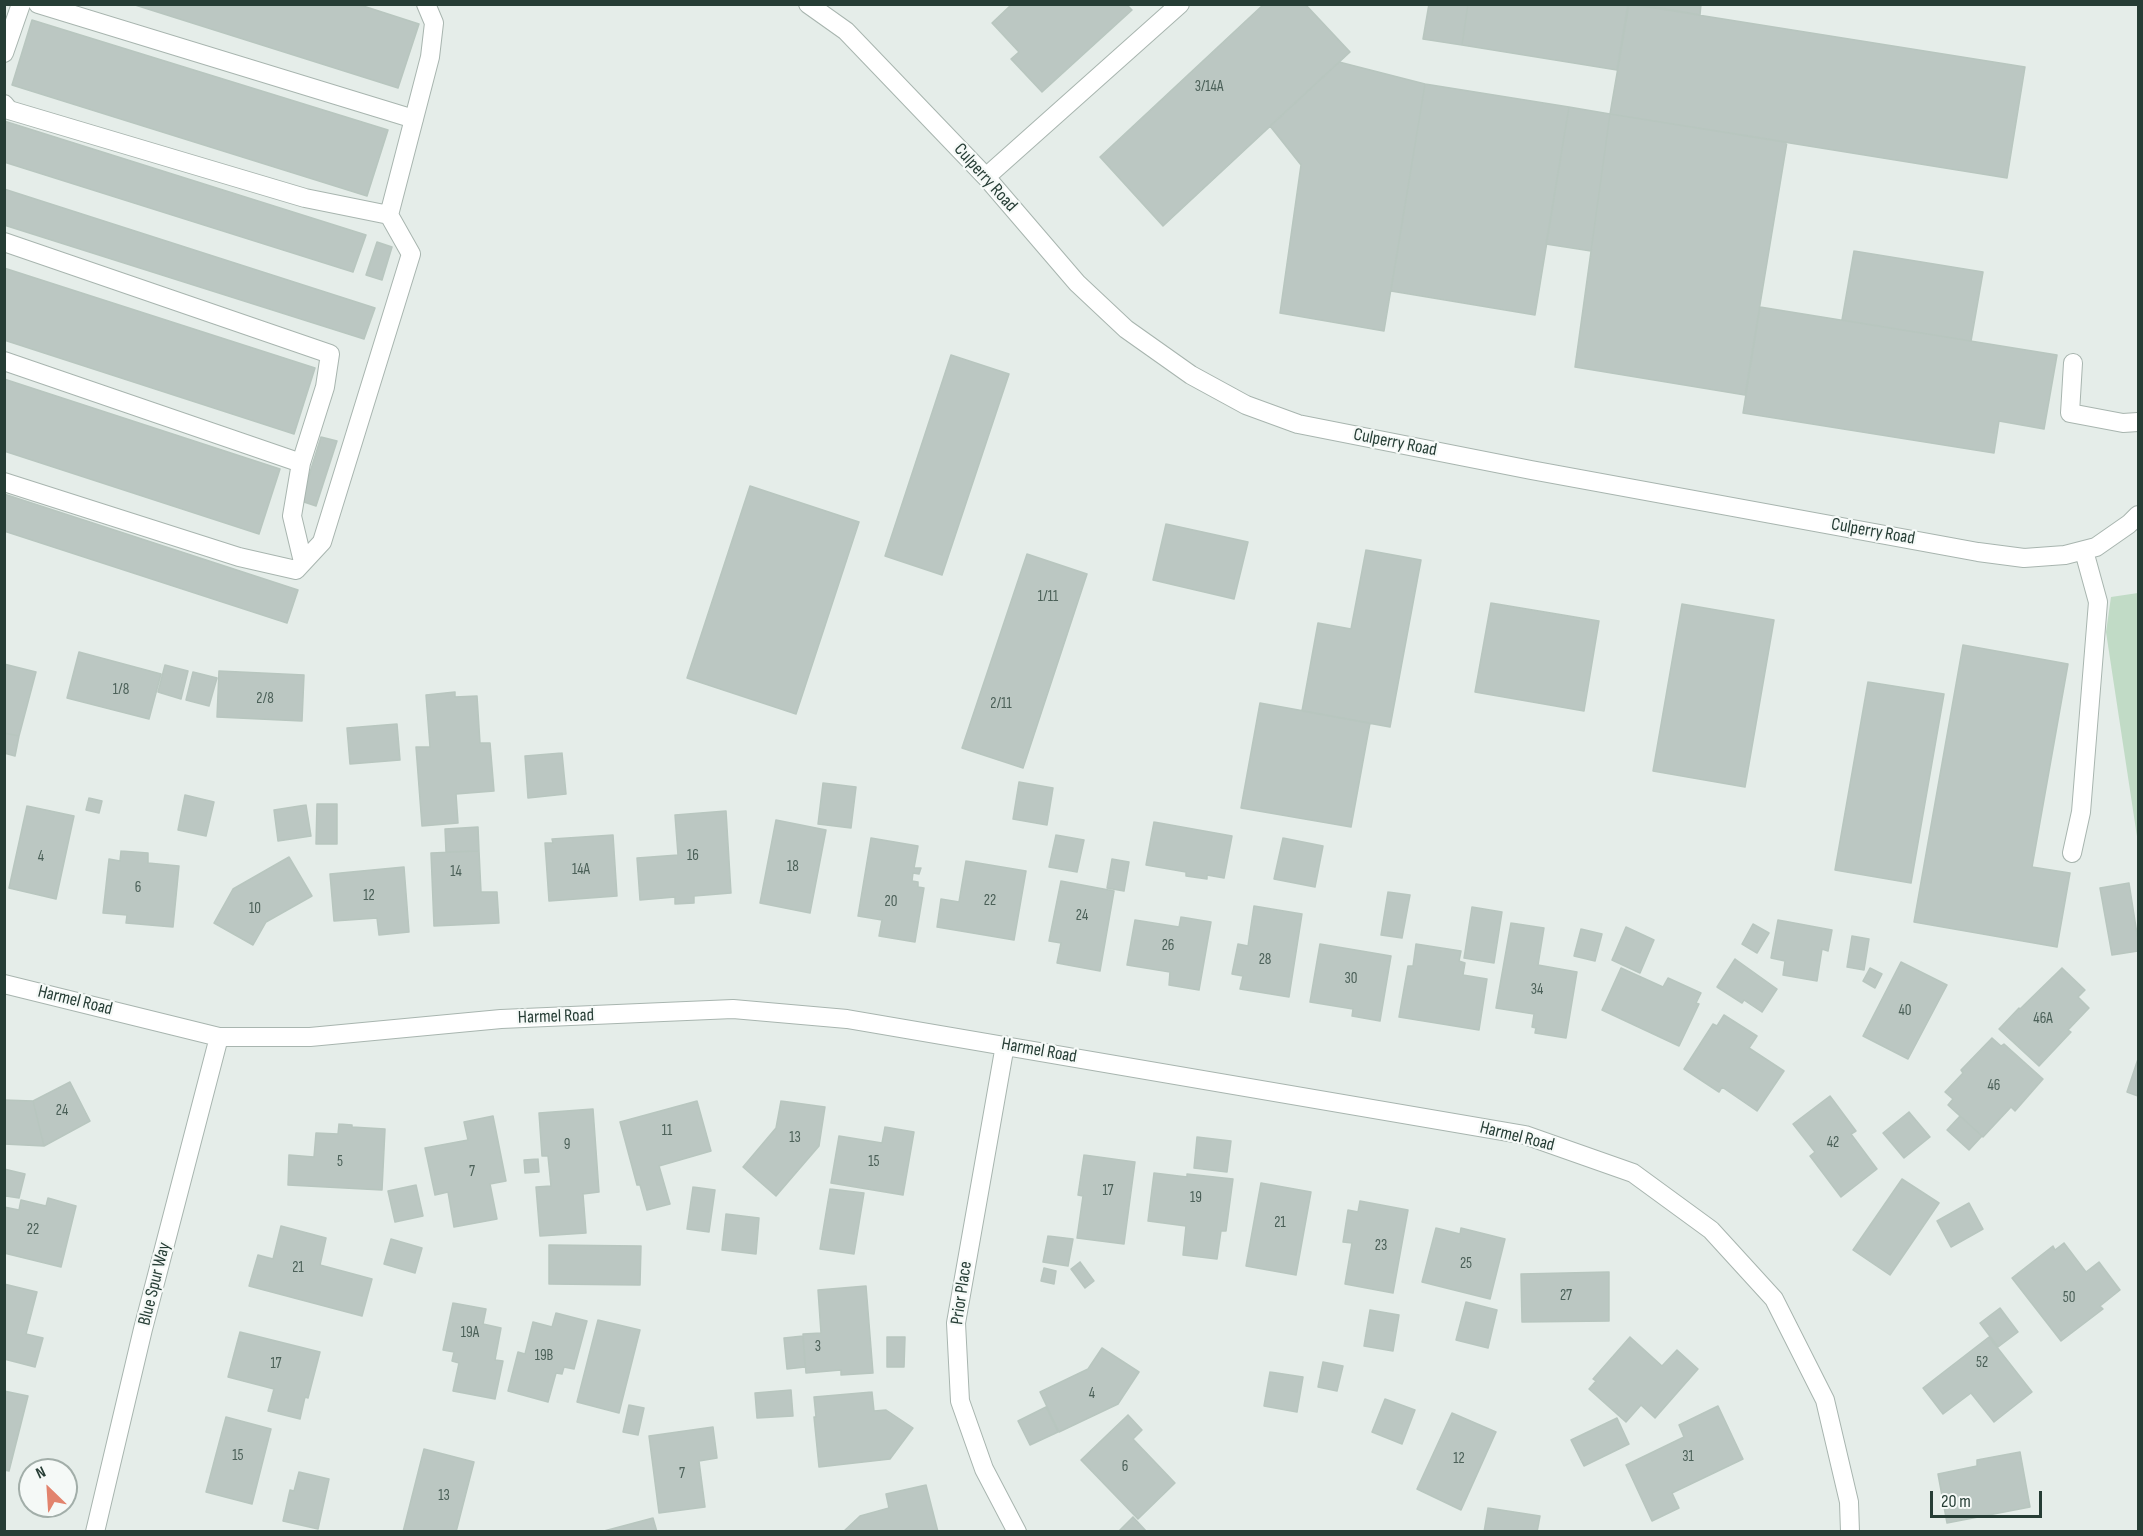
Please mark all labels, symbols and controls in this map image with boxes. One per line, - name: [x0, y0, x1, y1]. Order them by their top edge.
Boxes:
- house number: 3/14A: [1195, 78, 1223, 96]
- street label: Culperry Road: [949, 139, 1021, 217]
- street label: Culperry Road: [1351, 424, 1439, 462]
- street label: Culperry Road: [1830, 514, 1916, 550]
- house number: 1/11: [1038, 588, 1058, 606]
- house number: 1/8: [113, 681, 129, 699]
- house number: 2/8: [256, 690, 274, 708]
- house number: 2/11: [990, 695, 1012, 713]
- house number: 16: [687, 847, 699, 865]
- house number: 4: [38, 848, 44, 866]
- house number: 18: [787, 858, 799, 876]
- house number: 14A: [572, 861, 590, 879]
- house number: 14: [450, 863, 462, 881]
- house number: 6: [135, 879, 141, 897]
- house number: 12: [363, 887, 375, 905]
- house number: 22: [984, 892, 996, 910]
- house number: 20: [885, 893, 897, 911]
- house number: 10: [249, 900, 261, 918]
- house number: 24: [1076, 907, 1088, 925]
- house number: 26: [1162, 937, 1174, 955]
- house number: 28: [1259, 951, 1271, 969]
- house number: 30: [1345, 970, 1357, 988]
- street label: Harmel Road: [35, 981, 115, 1021]
- house number: 34: [1531, 981, 1543, 999]
- house number: 40: [1899, 1002, 1911, 1020]
- street label: Harmel Road: [518, 1005, 594, 1029]
- house number: 46A: [2033, 1010, 2053, 1028]
- street label: Harmel Road: [1000, 1034, 1078, 1068]
- house number: 46: [1988, 1077, 2000, 1095]
- house number: 24: [56, 1102, 68, 1120]
- street label: Harmel Road: [1477, 1117, 1557, 1157]
- house number: 11: [662, 1122, 672, 1140]
- house number: 13: [789, 1129, 801, 1147]
- house number: 42: [1827, 1134, 1839, 1152]
- house number: 9: [564, 1136, 570, 1154]
- house number: 5: [337, 1153, 343, 1171]
- house number: 15: [868, 1153, 880, 1171]
- house number: 7: [469, 1163, 475, 1181]
- house number: 17: [1102, 1182, 1114, 1200]
- house number: 19: [1190, 1189, 1202, 1207]
- house number: 21: [1274, 1214, 1286, 1232]
- house number: 22: [27, 1221, 39, 1239]
- house number: 23: [1375, 1237, 1387, 1255]
- street label: Blue Spur Way: [134, 1240, 176, 1328]
- house number: 25: [1460, 1255, 1472, 1273]
- house number: 21: [292, 1259, 304, 1277]
- street label: Prior Place: [947, 1260, 977, 1326]
- house number: 27: [1560, 1287, 1572, 1305]
- house number: 50: [2063, 1289, 2075, 1307]
- house number: 19A: [461, 1324, 479, 1342]
- house number: 3: [815, 1338, 821, 1356]
- house number: 19B: [535, 1347, 553, 1365]
- house number: 52: [1976, 1354, 1988, 1372]
- house number: 17: [270, 1355, 282, 1373]
- house number: 4: [1089, 1385, 1095, 1403]
- house number: 15: [232, 1447, 244, 1465]
- house number: 31: [1682, 1448, 1694, 1466]
- house number: 12: [1453, 1450, 1465, 1468]
- north arrow: [18, 1458, 78, 1518]
- house number: 6: [1122, 1458, 1128, 1476]
- text: N: [33, 1463, 49, 1483]
- house number: 7: [679, 1465, 685, 1483]
- scale bar: [1933, 1479, 2046, 1517]
- house number: 13: [438, 1487, 450, 1505]
- text: 20 m: [1941, 1491, 1971, 1512]

